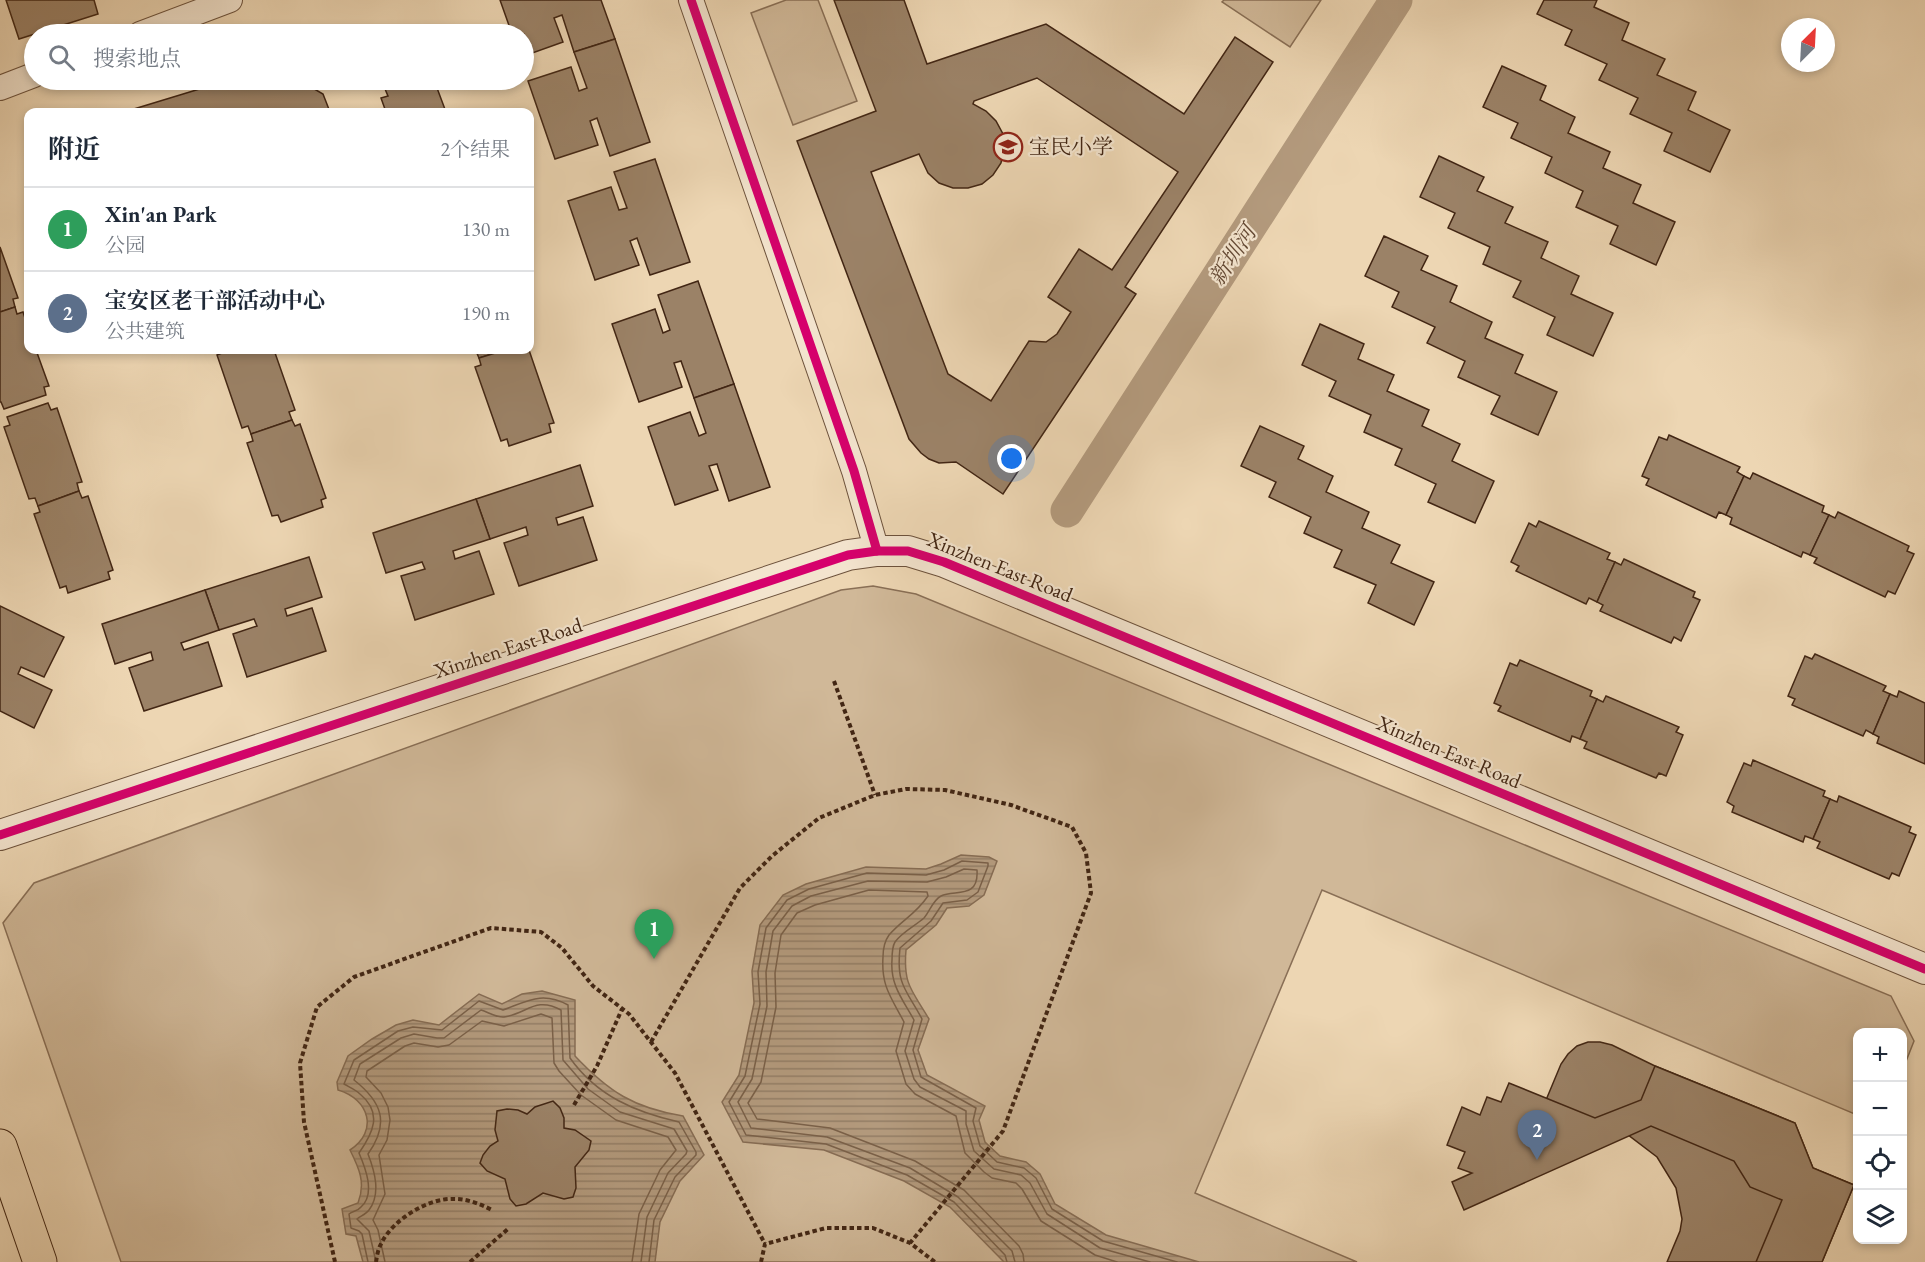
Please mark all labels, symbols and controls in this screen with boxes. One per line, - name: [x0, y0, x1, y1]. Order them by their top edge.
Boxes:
- north arrow: [1781, 18, 1835, 72]
- search box: [24, 24, 534, 90]
- icon: search: [45, 41, 78, 74]
- text: 搜索地点: [93, 44, 181, 73]
- school or university icon: 宝民小学: [992, 131, 1024, 163]
- text: 附近: [48, 132, 100, 166]
- place label: 宝民小学: [1029, 133, 1113, 160]
- text: 2个结果: [440, 136, 510, 162]
- text: Xin'an Park: [105, 200, 217, 229]
- text: 1: [62, 216, 73, 242]
- text: 130 m: [462, 216, 510, 242]
- water label: 新圳河: [1202, 216, 1265, 291]
- text: 公园: [105, 232, 145, 258]
- text: 宝安区老干部活动中心: [105, 286, 325, 315]
- text: 2: [62, 300, 73, 326]
- text: 190 m: [462, 300, 510, 326]
- text: 公共建筑: [105, 318, 185, 344]
- your location: [997, 444, 1026, 473]
- street label: Xinzhen East Road: [923, 525, 1077, 608]
- street label: Xinzhen East Road: [429, 611, 586, 685]
- street label: Xinzhen East Road: [1372, 709, 1526, 794]
- pin: 1: [634, 910, 674, 959]
- map controls: [1853, 1028, 1907, 1244]
- button: +: [1853, 1028, 1907, 1082]
- button: −: [1853, 1082, 1907, 1136]
- pin: 2: [1518, 1110, 1556, 1160]
- button: locate: [1853, 1136, 1907, 1190]
- button: layers: [1853, 1190, 1907, 1244]

